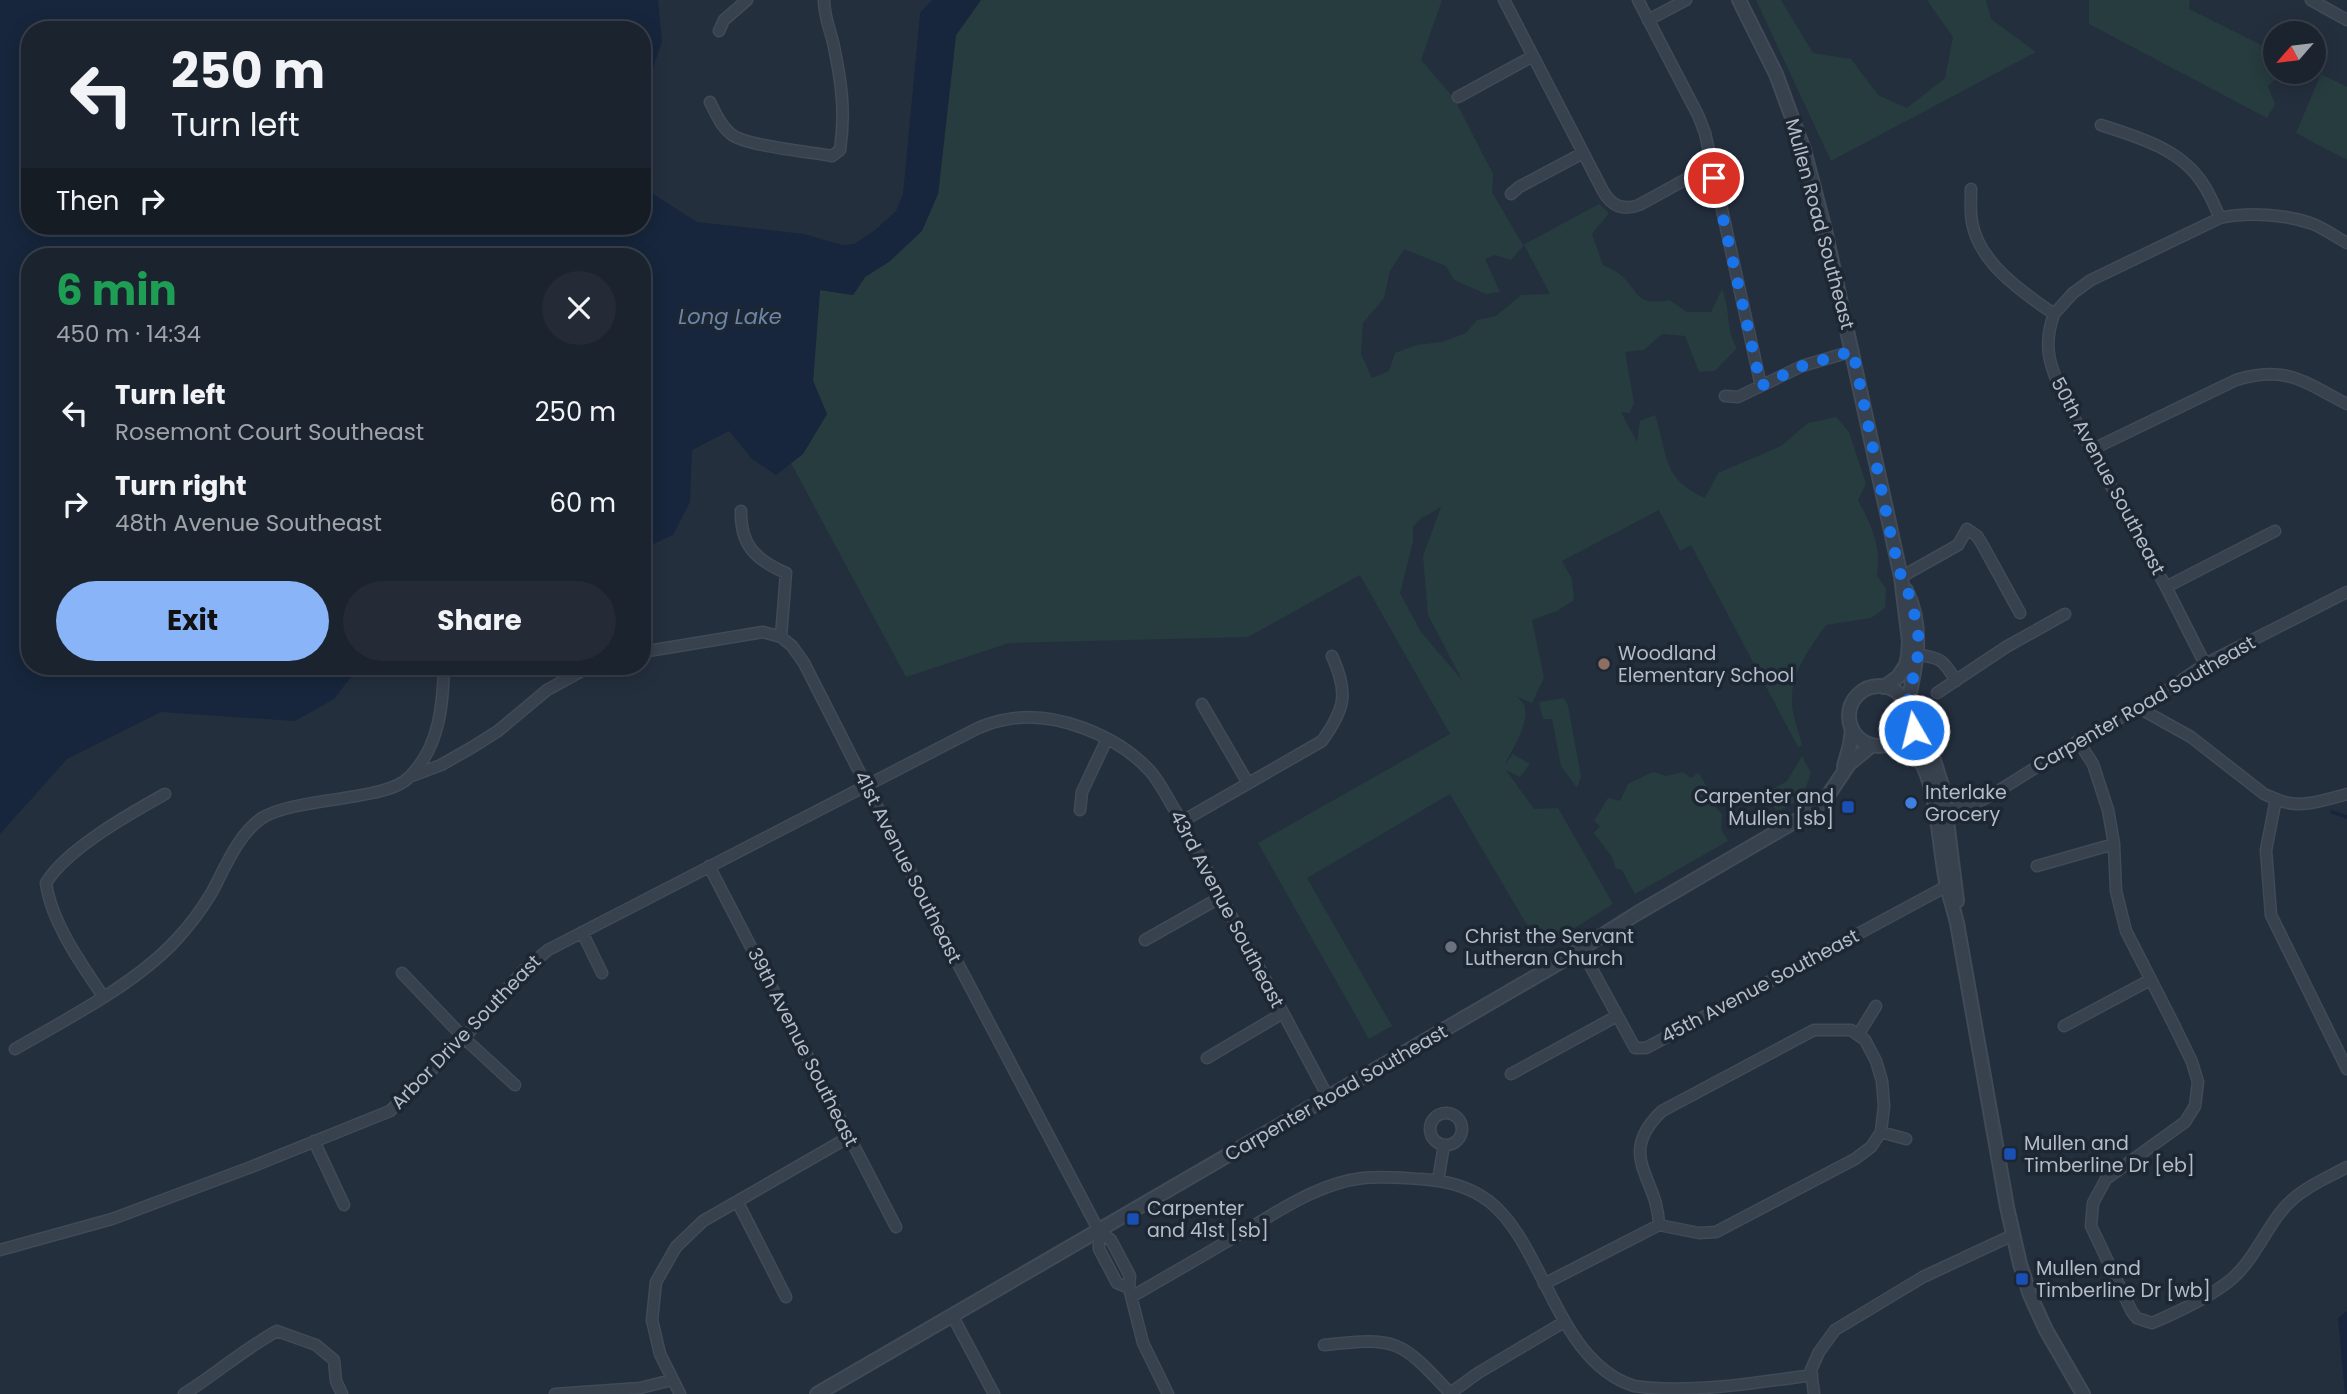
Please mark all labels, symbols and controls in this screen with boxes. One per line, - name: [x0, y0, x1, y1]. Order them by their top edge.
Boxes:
- north arrow: [2263, 21, 2326, 84]
- map controls: [2263, 21, 2326, 84]
- text: 250 m: [171, 37, 325, 105]
- icon: left: [56, 49, 147, 140]
- text: Turn left: [171, 102, 300, 147]
- street label: Mullen Road Southeast: [1779, 116, 1861, 333]
- pin: [1684, 148, 1744, 208]
- icon: arrive: [1695, 159, 1733, 197]
- icon: right: [133, 182, 171, 220]
- text: Then: [56, 183, 119, 219]
- text: 6 min: [56, 261, 177, 320]
- button: close: [542, 271, 616, 345]
- water label: Long Lake: [678, 302, 782, 331]
- text: 450 m · 14:34: [56, 318, 201, 350]
- street label: 50th Avenue Southeast: [2044, 372, 2172, 580]
- text: Turn left: [115, 377, 226, 413]
- icon: left: [56, 394, 94, 432]
- text: 250 m: [535, 394, 616, 430]
- text: Rosemont Court Southeast: [115, 416, 424, 448]
- text: Turn right: [115, 468, 247, 504]
- icon: right: [56, 485, 94, 523]
- text: 60 m: [549, 485, 616, 521]
- text: 48th Avenue Southeast: [115, 507, 382, 539]
- button: Exit: [56, 581, 329, 661]
- button: Share: [343, 581, 616, 661]
- street label: Carpenter Road Southeast: [2028, 629, 2260, 779]
- place label: Woodland Elementary School: [1618, 640, 1794, 689]
- marker: Woodland Elementary School: [1596, 656, 1612, 672]
- position arrow: [1877, 693, 1951, 767]
- street label: 41st Avenue Southeast: [848, 766, 968, 968]
- place label: Interlake Grocery: [1925, 779, 2007, 828]
- place label: Carpenter and Mullen [sb]: [1694, 783, 1834, 832]
- marker: Interlake Grocery: [1903, 795, 1919, 811]
- marker: Carpenter and Mullen [sb]: [1840, 799, 1856, 815]
- street label: 43rd Avenue Southeast: [1163, 805, 1291, 1013]
- street label: 45th Avenue Southeast: [1656, 922, 1864, 1050]
- place label: Christ the Servant Lutheran Church: [1465, 923, 1634, 972]
- marker: Christ the Servant Lutheran Church: [1443, 939, 1459, 955]
- street label: 39th Avenue Southeast: [741, 943, 865, 1151]
- street label: Arbor Drive Southeast: [385, 949, 547, 1115]
- street label: Carpenter Road Southeast: [1220, 1018, 1452, 1168]
- place label: Mullen and Timberline Dr [eb]: [2024, 1130, 2195, 1179]
- marker: Mullen and Timberline Dr [eb]: [2002, 1146, 2018, 1162]
- place label: Carpenter and 41st [sb]: [1147, 1195, 1269, 1244]
- marker: Carpenter and 41st [sb]: [1125, 1211, 1141, 1227]
- place label: Mullen and Timberline Dr [wb]: [2036, 1255, 2211, 1304]
- marker: Mullen and Timberline Dr [wb]: [2014, 1271, 2030, 1287]

